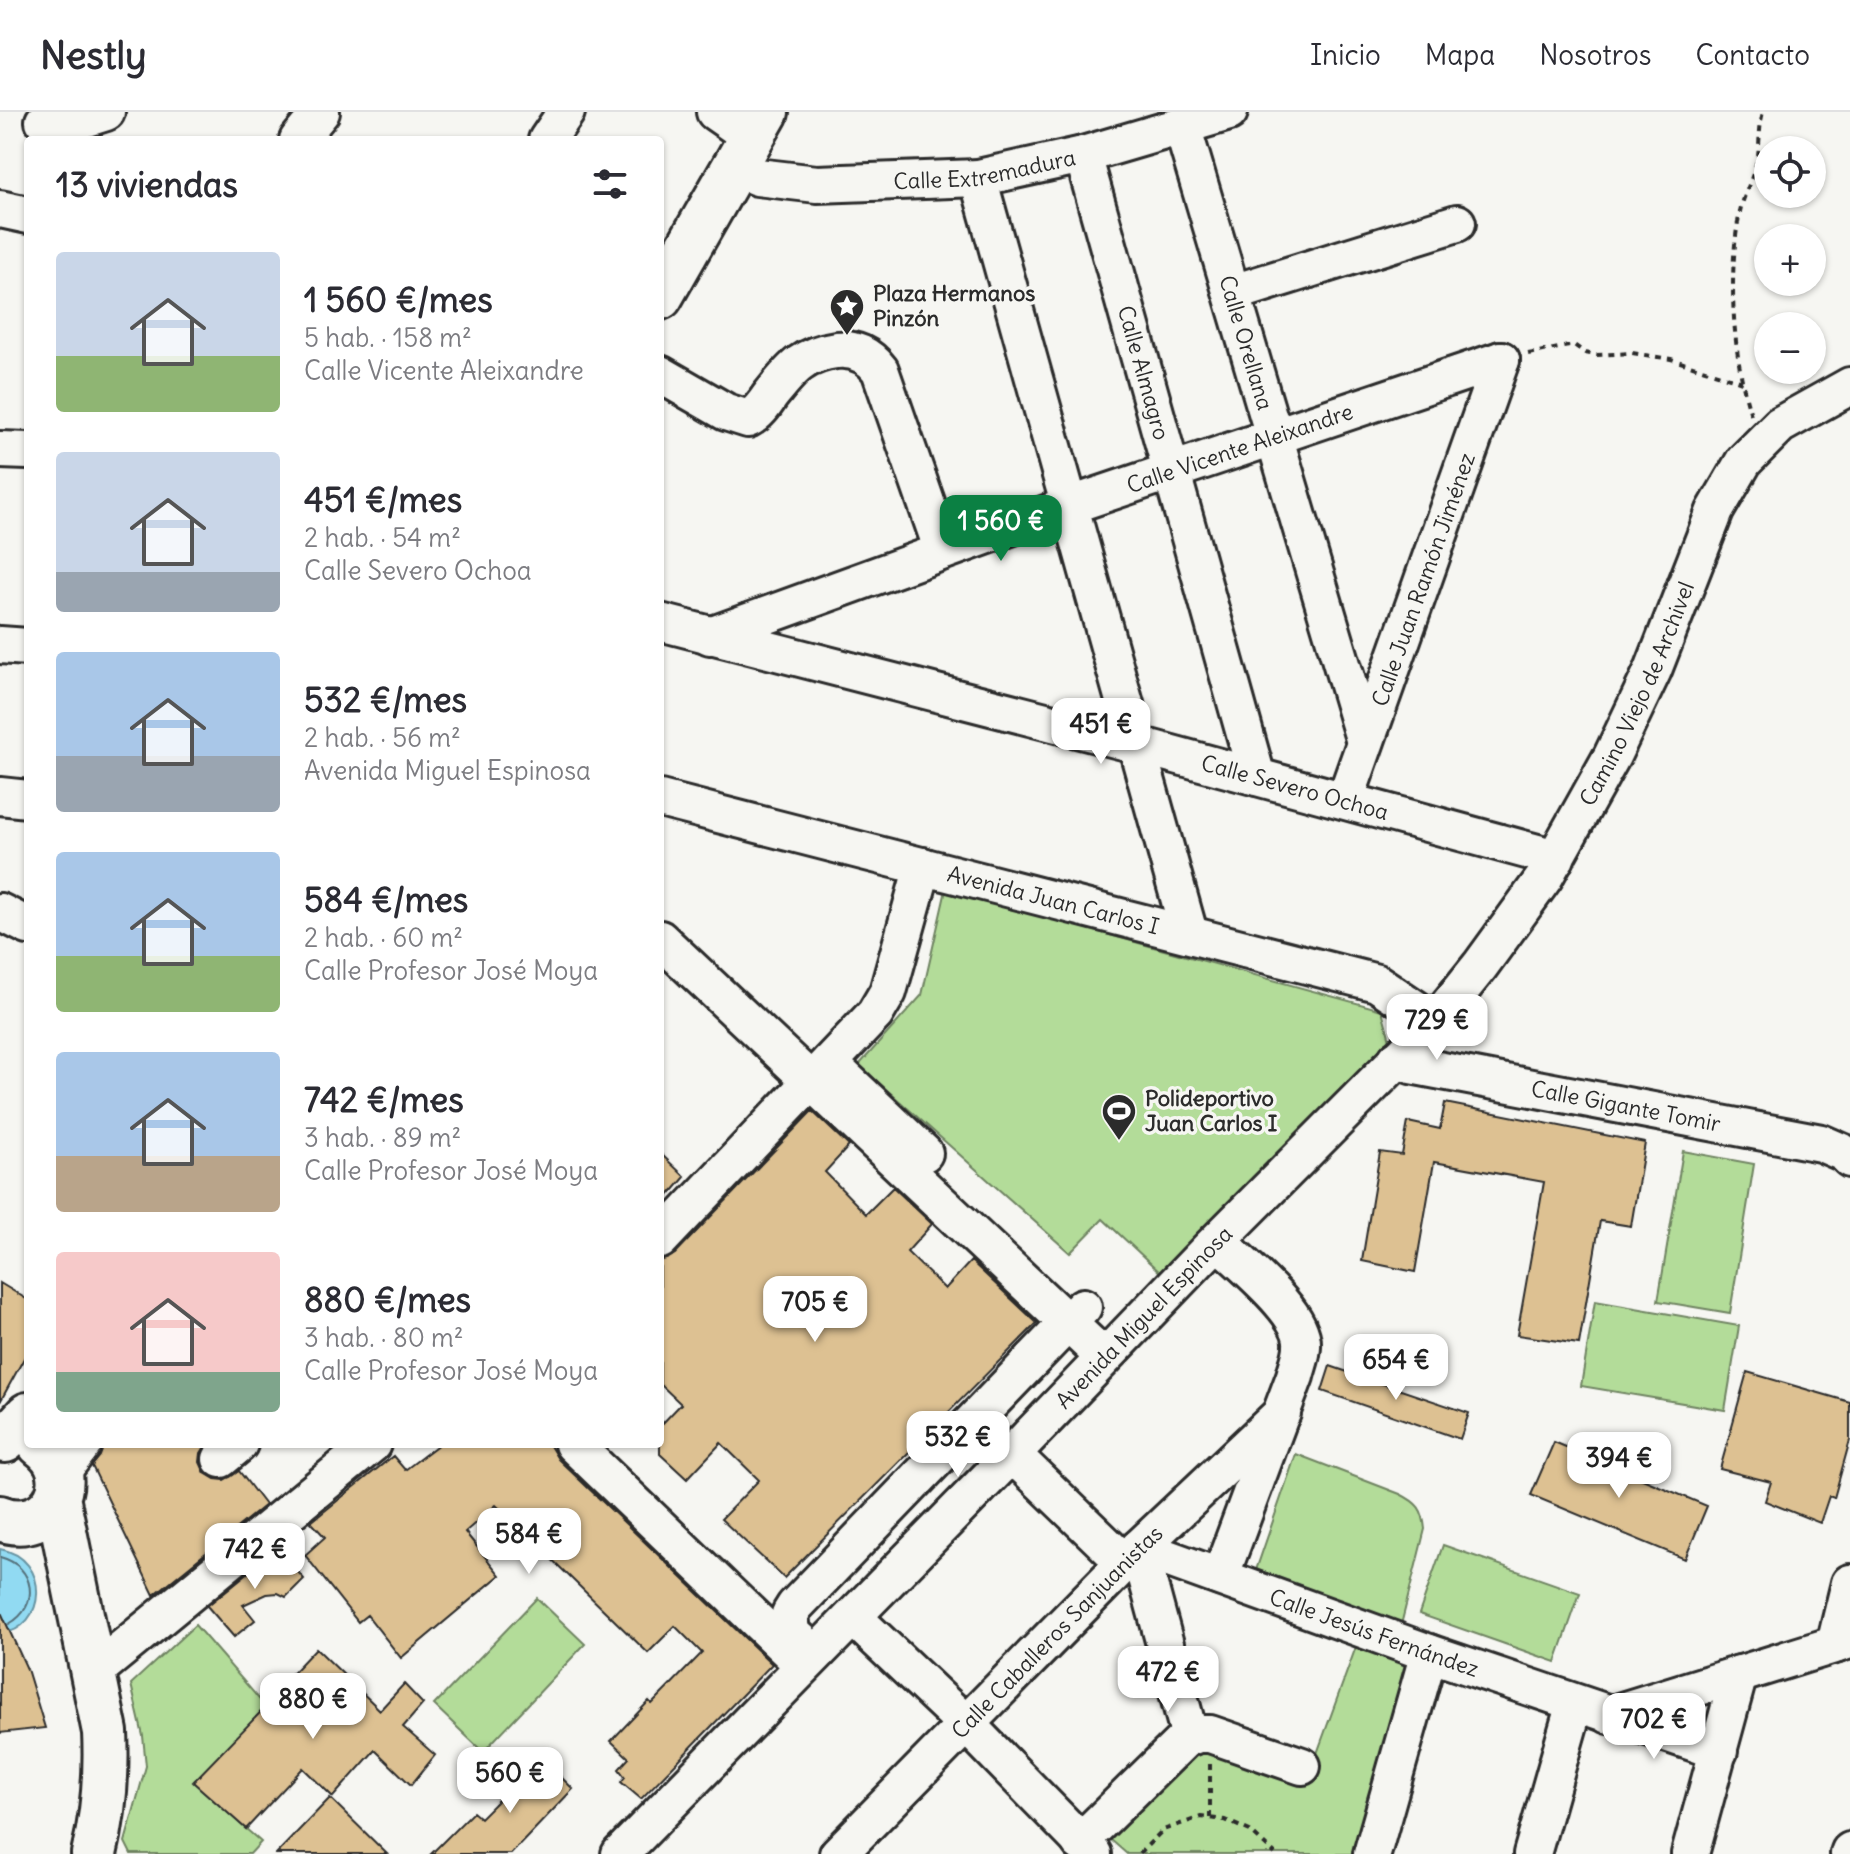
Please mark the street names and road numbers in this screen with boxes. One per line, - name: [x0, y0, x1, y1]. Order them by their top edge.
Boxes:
- street label: Calle Extremadura: [893, 143, 1078, 195]
- street label: Calle Orellana: [1213, 272, 1280, 413]
- street label: Calle Almagro: [1112, 302, 1176, 443]
- street label: Calle Vicente Aleixandre: [1123, 397, 1356, 499]
- street label: Calle Juan Ramón Jiménez: [1365, 449, 1481, 710]
- street label: Camino Viejo de Archivel: [1573, 578, 1700, 811]
- street label: Calle Severo Ochoa: [1198, 749, 1392, 826]
- street label: Avenida Juan Carlos I: [944, 859, 1162, 941]
- street label: Calle Gigante Tomir: [1529, 1074, 1723, 1138]
- street label: Avenida Miguel Espinosa: [1049, 1220, 1238, 1414]
- street label: Calle Caballeros Sanjuanistas: [945, 1519, 1168, 1744]
- street label: Calle Jesús Fernández: [1266, 1582, 1483, 1683]

